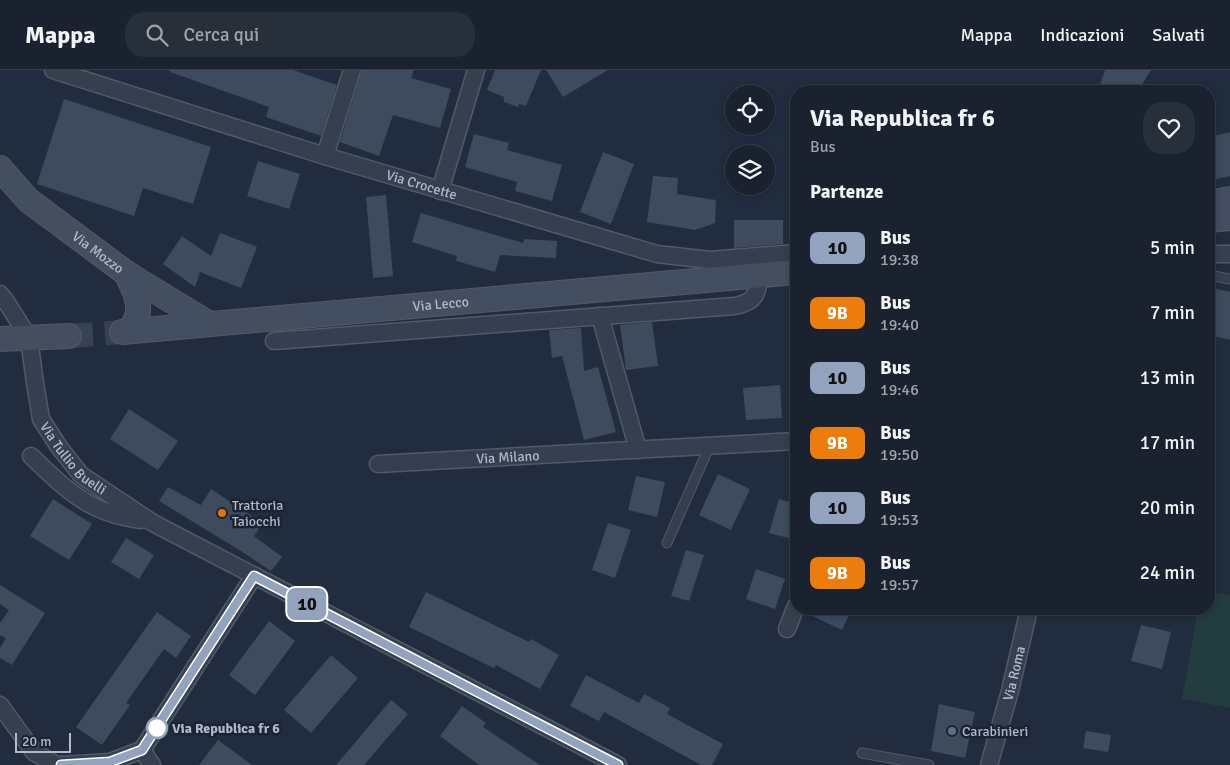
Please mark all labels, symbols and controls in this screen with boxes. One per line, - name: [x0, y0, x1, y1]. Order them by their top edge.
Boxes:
- search box: [125, 12, 475, 57]
- text: Mappa: [25, 20, 95, 50]
- icon: search: [143, 21, 171, 49]
- text: Cerca qui: [183, 23, 259, 47]
- text: Mappa: [960, 24, 1012, 46]
- text: Indicazioni: [1040, 24, 1124, 46]
- text: Salvati: [1152, 24, 1205, 46]
- map controls: [725, 85, 775, 195]
- button: locate: [725, 85, 775, 135]
- button: heart: [1143, 102, 1195, 154]
- text: Via Republica fr 6: [810, 103, 995, 133]
- text: Bus: [810, 137, 835, 157]
- button: layers: [725, 145, 775, 195]
- street label: Via Crocette: [384, 167, 459, 203]
- text: Partenze: [810, 180, 883, 204]
- text: Bus: [880, 226, 911, 250]
- street label: Via Mozzo: [69, 228, 127, 277]
- text: 5 min: [1150, 236, 1195, 260]
- text: 10: [828, 237, 847, 259]
- text: 19:38: [880, 250, 919, 270]
- text: Bus: [880, 291, 911, 315]
- street label: Via Lecco: [412, 293, 470, 315]
- text: 7 min: [1150, 301, 1195, 325]
- text: 9B: [827, 302, 848, 324]
- text: 19:40: [880, 315, 919, 335]
- text: Bus: [880, 356, 911, 380]
- text: 13 min: [1140, 366, 1195, 390]
- text: 10: [828, 367, 847, 389]
- text: 19:46: [880, 380, 919, 400]
- street label: Via Tullio Buelli: [36, 419, 109, 498]
- text: Bus: [880, 421, 911, 445]
- text: 17 min: [1140, 431, 1195, 455]
- text: 9B: [827, 432, 848, 454]
- text: 19:50: [880, 445, 919, 465]
- street label: Via Milano: [476, 447, 540, 468]
- text: Bus: [880, 486, 911, 510]
- text: 20 min: [1140, 496, 1195, 520]
- place label: Trattoria Taiocchi: [232, 497, 283, 530]
- text: 10: [828, 497, 847, 519]
- marker: Trattoria Taiocchi: [216, 507, 228, 519]
- text: 19:53: [880, 510, 919, 530]
- text: Bus: [880, 551, 911, 575]
- text: 24 min: [1140, 561, 1195, 585]
- text: 9B: [827, 562, 848, 584]
- text: 19:57: [880, 575, 919, 595]
- line badge: 10: [284, 588, 330, 620]
- text: 10: [297, 593, 317, 615]
- street label: Via Roma: [1000, 644, 1029, 703]
- marker: Via Republica fr 6: [146, 717, 168, 739]
- place label: Via Republica fr 6: [172, 720, 280, 737]
- place label: Carabinieri: [962, 723, 1028, 740]
- marker: Carabinieri: [946, 725, 958, 737]
- scale bar: [15, 730, 71, 753]
- text: 20 m: [22, 733, 51, 750]

